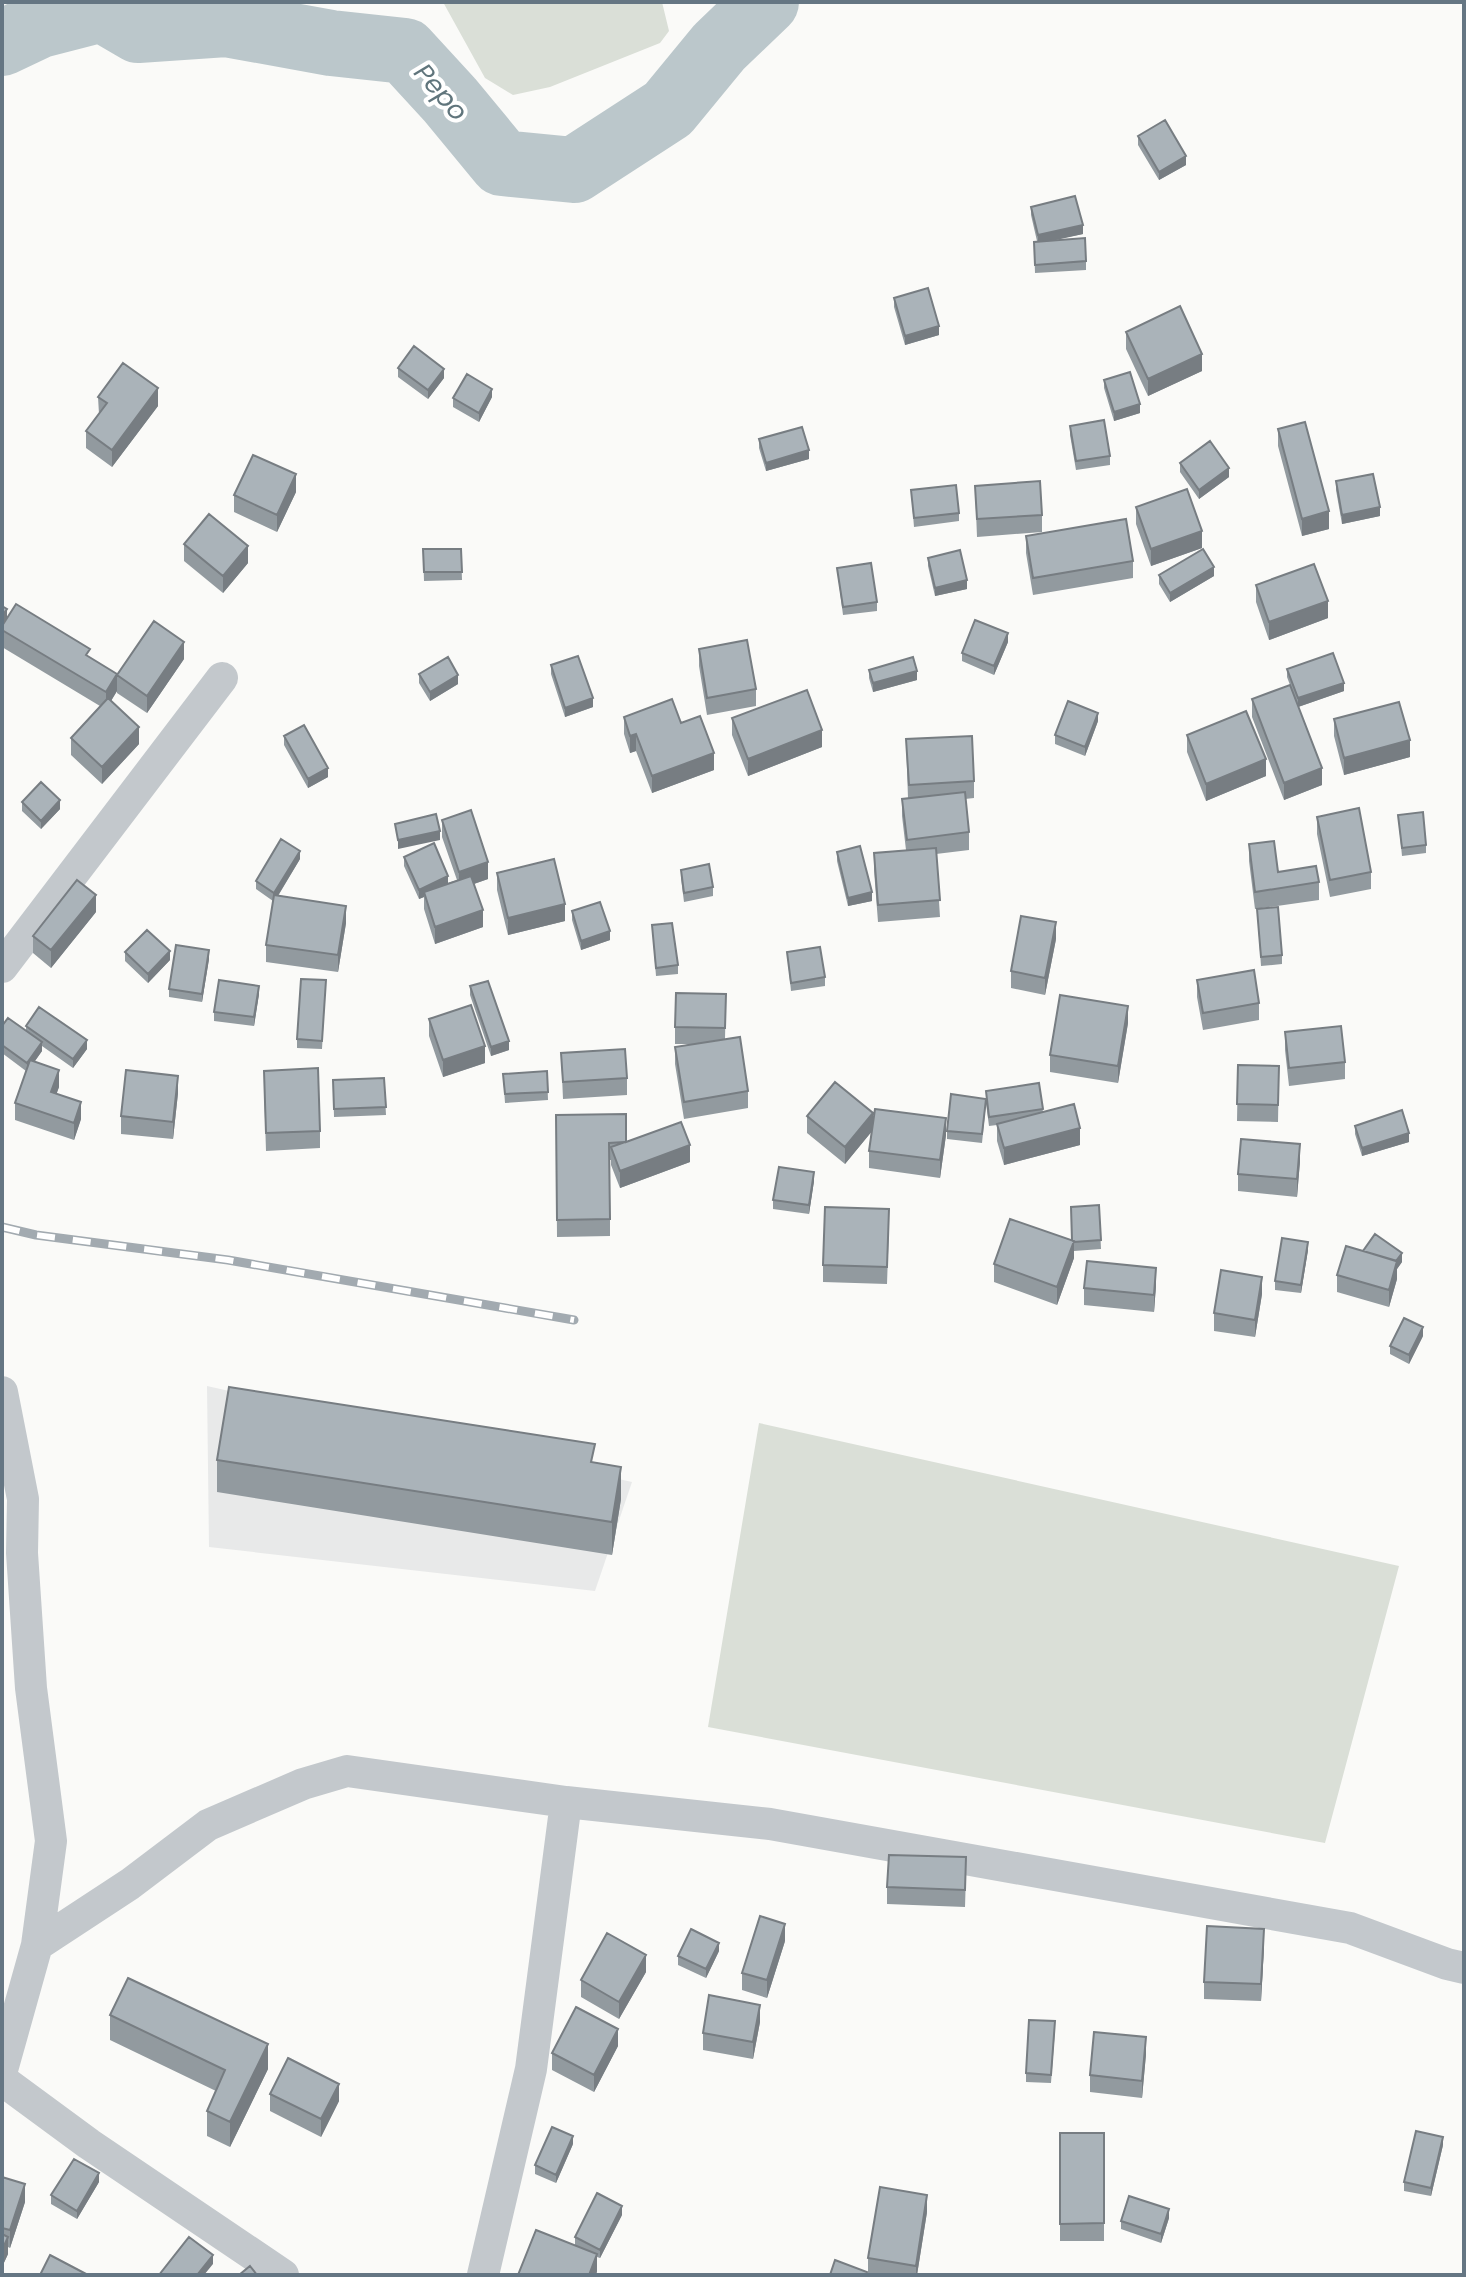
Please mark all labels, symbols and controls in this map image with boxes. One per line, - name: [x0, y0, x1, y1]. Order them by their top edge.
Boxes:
- water label: Pepo: [406, 56, 476, 128]

